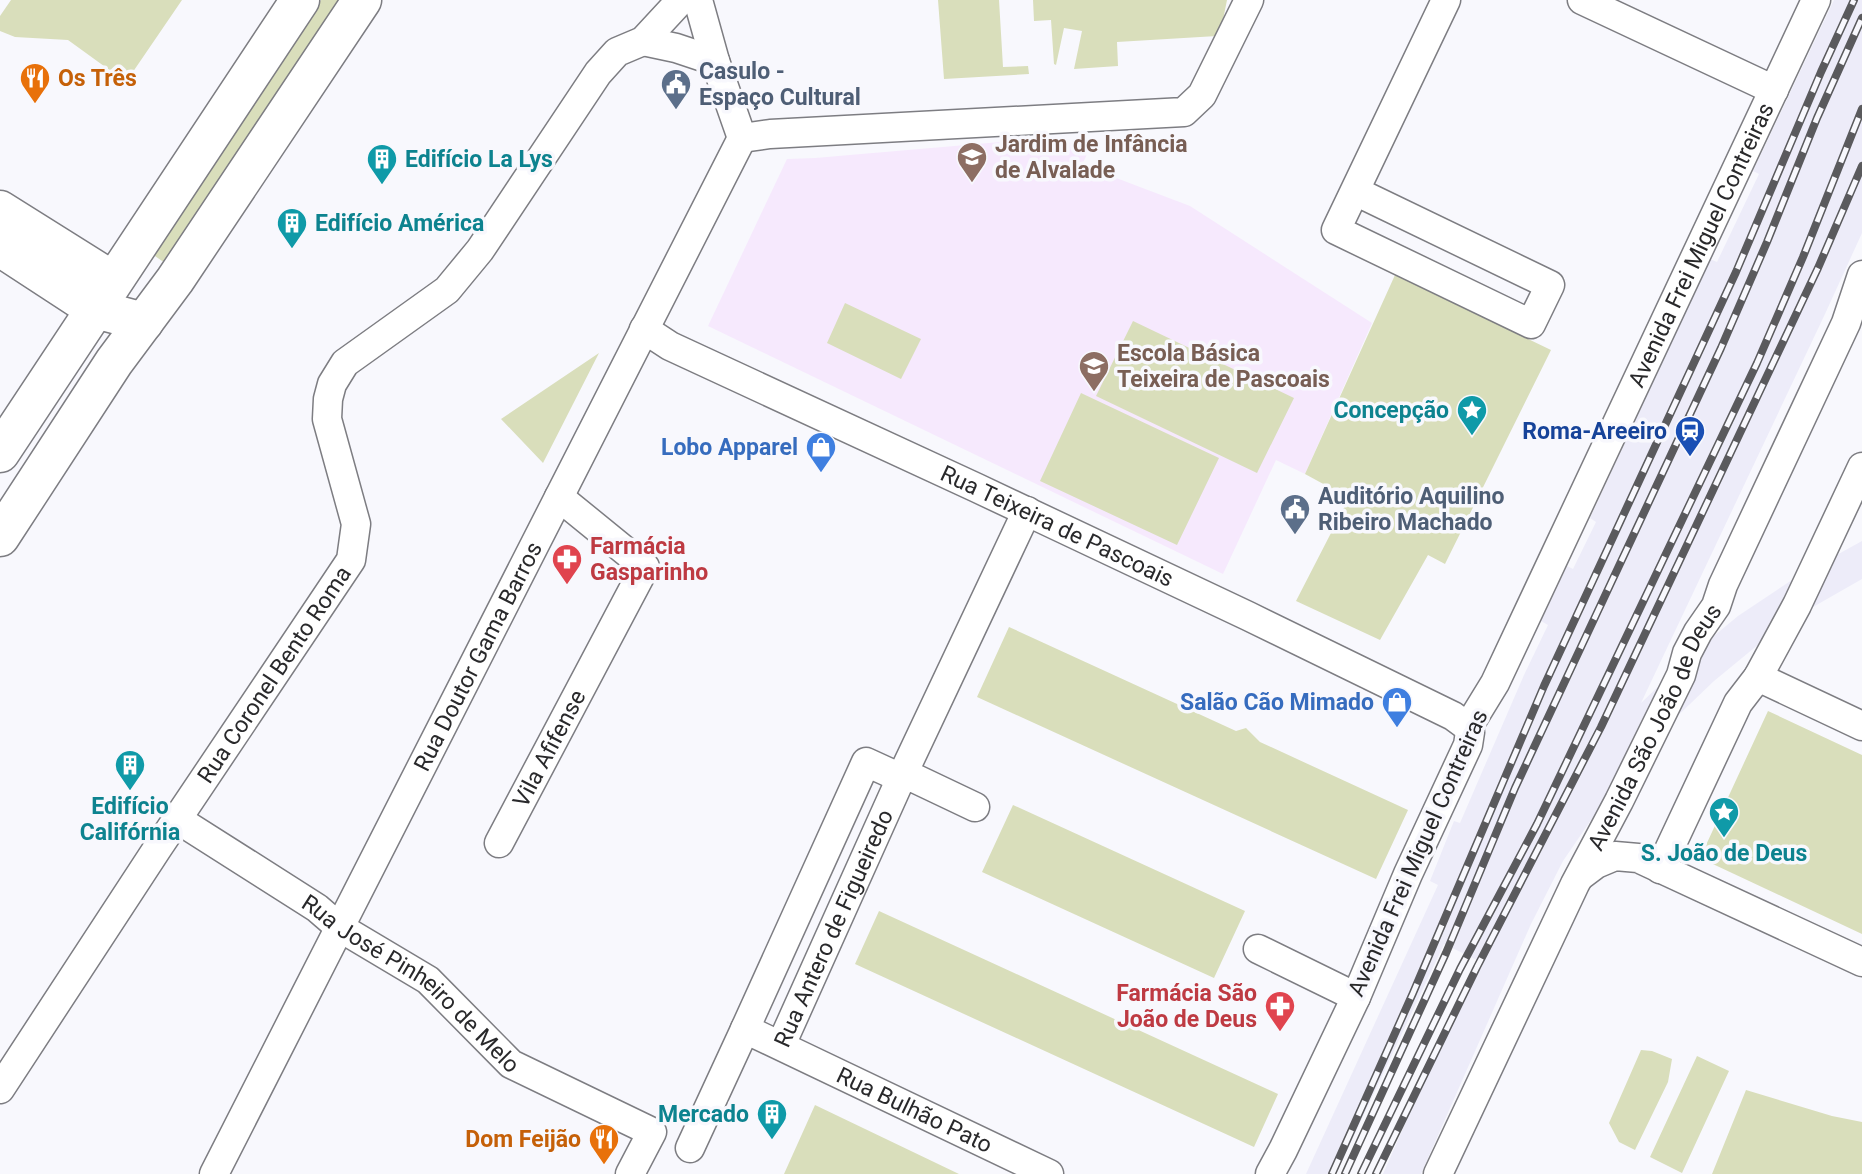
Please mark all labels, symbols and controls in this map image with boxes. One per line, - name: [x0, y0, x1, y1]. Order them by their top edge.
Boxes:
- place label: Casulo - Espaço Cultural: [699, 58, 861, 111]
- restaurant icon: Os Três: [18, 61, 52, 105]
- place label: Os Três: [58, 65, 137, 92]
- public building icon: Casulo - Espaço Cultural: [659, 67, 693, 111]
- street label: Avenida Frei Miguel Contreiras: [1623, 98, 1779, 391]
- place label: Jardim de Infância de Alvalade: [995, 131, 1188, 184]
- school or university icon: Jardim de Infância de Alvalade: [955, 140, 989, 184]
- building icon: Edifício La Lys: [365, 142, 399, 186]
- place label: Edifício La Lys: [405, 146, 553, 173]
- building icon: Edifício América: [275, 206, 309, 250]
- place label: Edifício América: [315, 210, 484, 237]
- place label: Escola Básica Teixeira de Pascoais: [1117, 340, 1330, 393]
- school or university icon: Escola Básica Teixeira de Pascoais: [1077, 349, 1111, 393]
- place icon: Concepção: [1455, 393, 1489, 437]
- place label: Concepção: [1333, 397, 1449, 424]
- station icon: Roma-Areeiro: [1673, 414, 1707, 458]
- place label: Roma-Areeiro: [1522, 418, 1667, 445]
- shop icon: Lobo Apparel: [804, 430, 838, 474]
- place label: Lobo Apparel: [661, 434, 798, 461]
- street label: Rua Teixeira de Pascoais: [936, 460, 1178, 592]
- place label: Auditório Aquilino Ribeiro Machado: [1318, 483, 1504, 536]
- public building icon: Auditório Aquilino Ribeiro Machado: [1278, 492, 1312, 536]
- place label: Farmácia Gasparinho: [590, 533, 708, 586]
- street label: Rua Doutor Gama Barros: [408, 537, 547, 776]
- pharmacy icon: Farmácia Gasparinho: [550, 542, 584, 586]
- street label: Rua Coronel Bento Roma: [192, 561, 357, 788]
- street label: Avenida São João de Deus: [1582, 598, 1727, 855]
- street label: Vila Afifense: [507, 685, 591, 812]
- shop icon: Salão Cão Mimado: [1380, 685, 1414, 729]
- place label: Salão Cão Mimado: [1180, 689, 1374, 716]
- street label: Avenida Frei Miguel Contreiras: [1342, 706, 1494, 1000]
- building icon: Edifício Califórnia: [113, 748, 147, 792]
- place label: Edifício Califórnia: [80, 793, 180, 846]
- place icon: S. João de Deus: [1707, 795, 1741, 839]
- street label: Rua Antero de Figueiredo: [768, 805, 899, 1051]
- place label: S. João de Deus: [1641, 840, 1807, 867]
- street label: Rua José Pinheiro de Melo: [297, 889, 525, 1078]
- place label: Farmácia São João de Deus: [1116, 980, 1257, 1033]
- pharmacy icon: Farmácia São João de Deus: [1263, 989, 1297, 1033]
- street label: Rua Bulhão Pato: [832, 1061, 997, 1158]
- building icon: Mercado: [755, 1097, 789, 1141]
- place label: Mercado: [658, 1101, 749, 1128]
- restaurant icon: Dom Feijão: [587, 1122, 621, 1166]
- place label: Dom Feijão: [465, 1126, 581, 1153]

